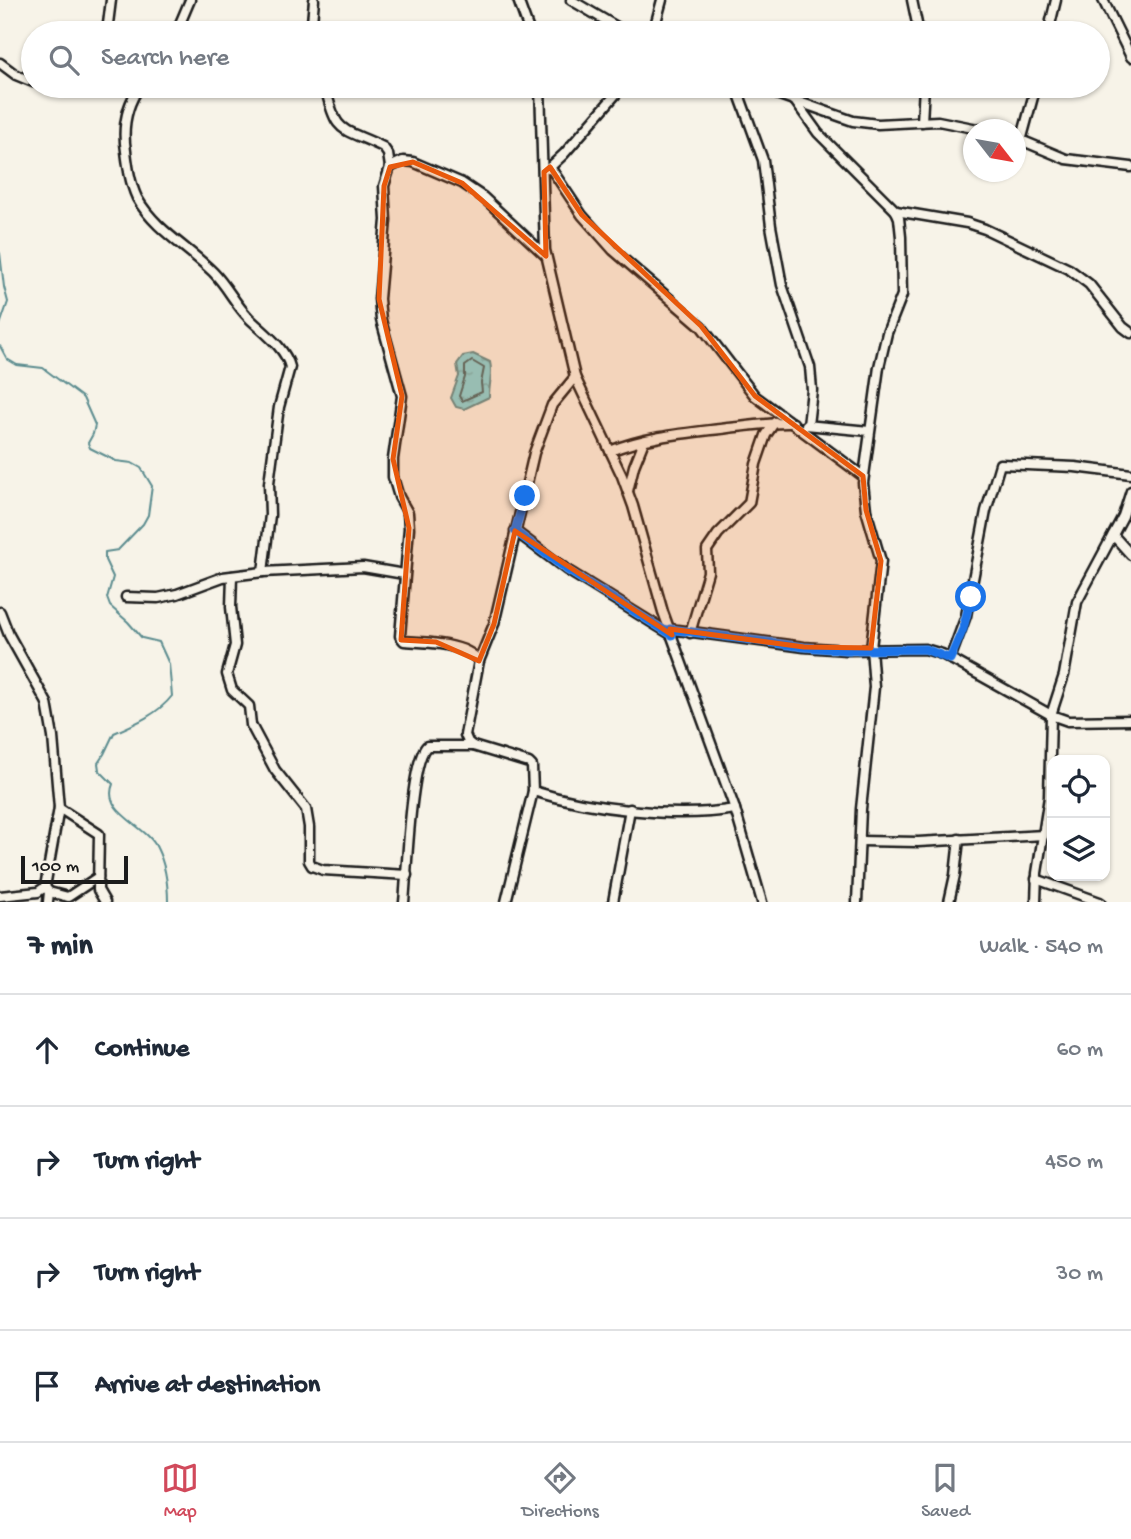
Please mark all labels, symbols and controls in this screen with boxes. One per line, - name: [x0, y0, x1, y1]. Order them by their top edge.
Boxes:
- search box: [21, 21, 1110, 98]
- icon: search: [45, 41, 83, 79]
- text: Search here: [101, 44, 229, 75]
- north arrow: [963, 119, 1026, 182]
- route end: [509, 480, 540, 511]
- route start: [955, 581, 986, 612]
- map controls: [1047, 755, 1110, 881]
- button: locate: [1047, 755, 1110, 818]
- button: layers: [1047, 818, 1110, 881]
- scale bar: [21, 853, 128, 885]
- text: 100 m: [32, 856, 79, 879]
- text: 7 min: [28, 930, 93, 965]
- text: Walk · 540 m: [979, 934, 1103, 961]
- icon: ahead: [28, 1031, 66, 1069]
- text: Continue: [95, 1035, 189, 1066]
- text: 60 m: [1057, 1037, 1103, 1064]
- icon: right: [28, 1143, 66, 1181]
- text: Turn right: [95, 1147, 199, 1178]
- text: 450 m: [1045, 1149, 1103, 1176]
- icon: right: [28, 1255, 66, 1293]
- text: Turn right: [95, 1259, 199, 1290]
- text: 30 m: [1056, 1261, 1103, 1288]
- icon: arrive: [28, 1367, 66, 1405]
- text: Arrive at destination: [95, 1371, 320, 1402]
- tab: Map: [161, 1459, 199, 1524]
- tab: Directions: [522, 1459, 599, 1524]
- tab: Saved: [921, 1459, 970, 1524]

